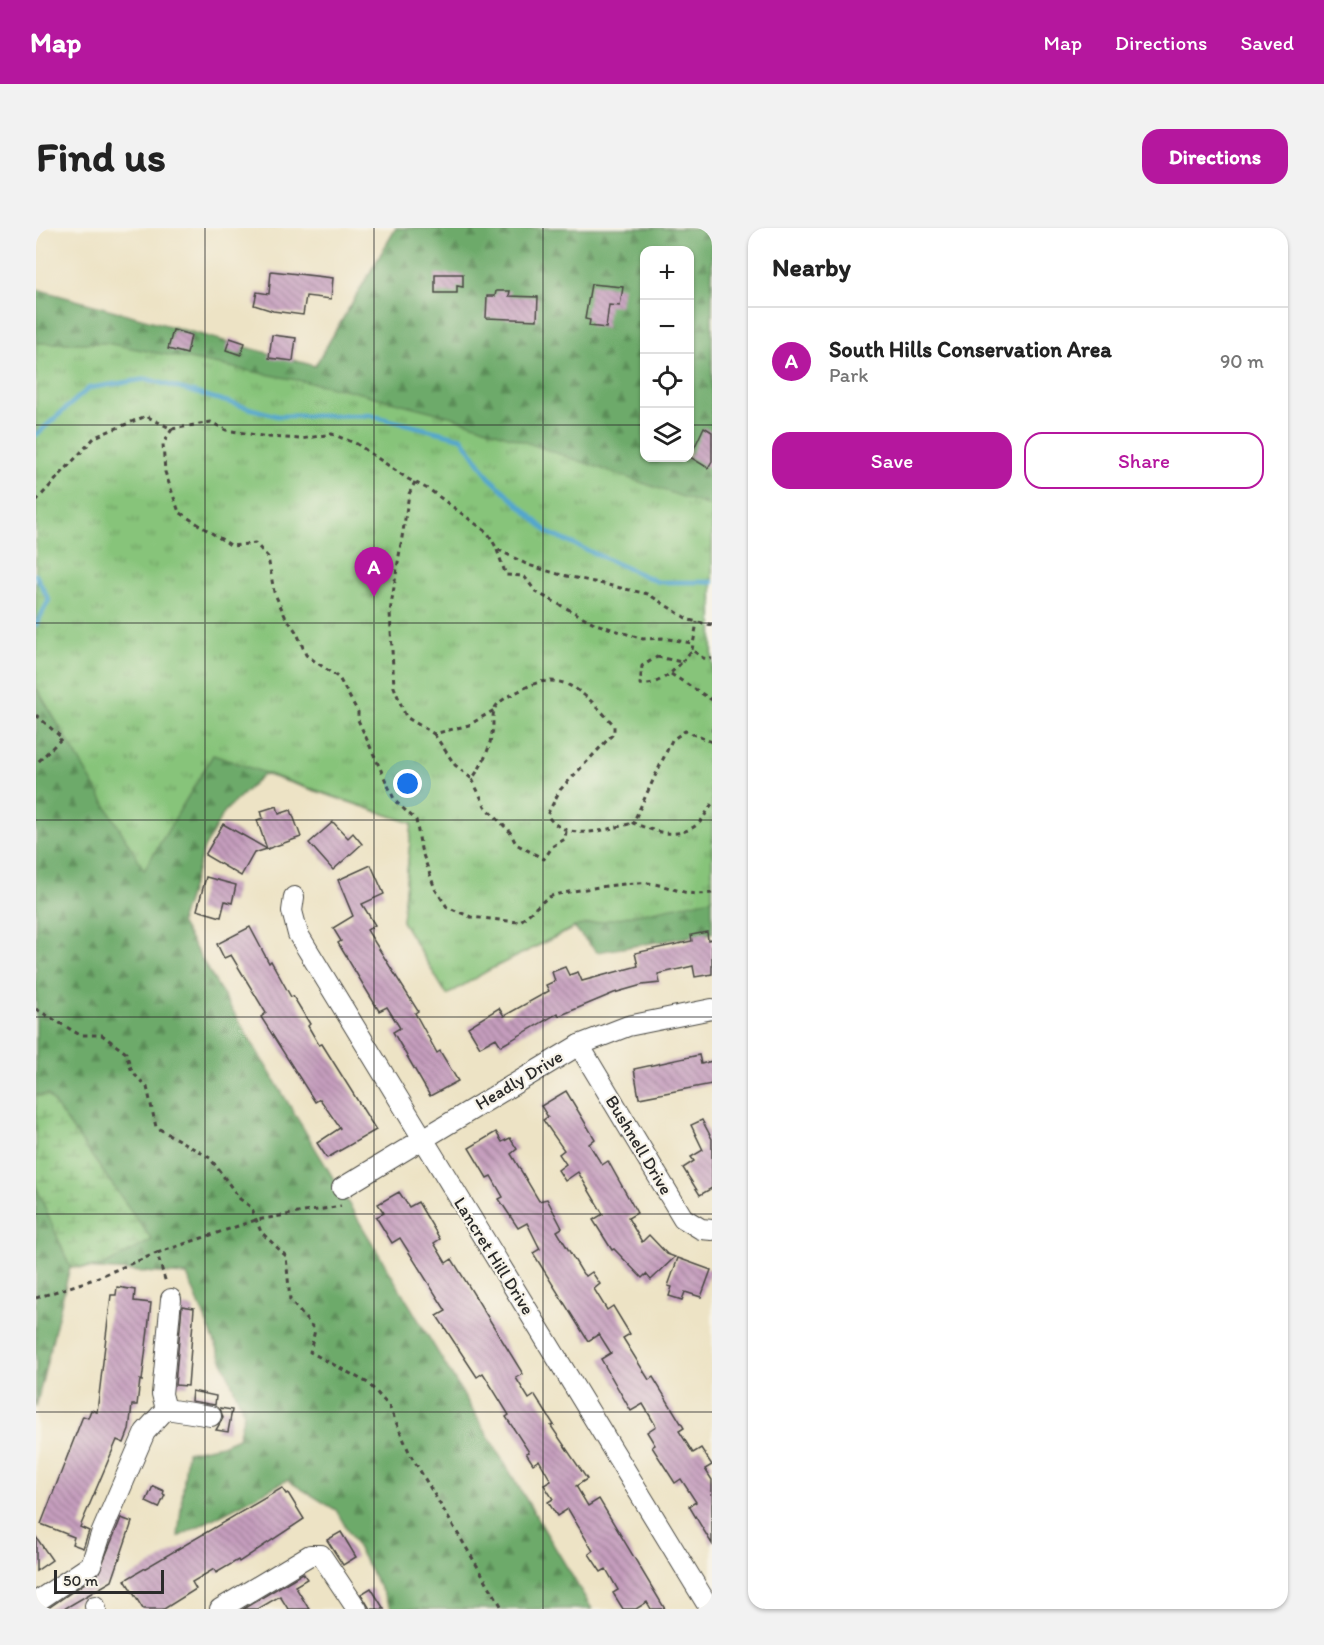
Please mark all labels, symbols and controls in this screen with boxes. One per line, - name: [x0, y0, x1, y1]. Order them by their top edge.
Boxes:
- text: Map: [30, 25, 81, 59]
- text: Map: [1044, 30, 1082, 55]
- text: Directions: [1115, 30, 1207, 55]
- text: Saved: [1240, 30, 1294, 55]
- button: Directions: [1142, 129, 1288, 184]
- text: Find us: [36, 131, 166, 182]
- map controls: [640, 246, 694, 462]
- button: +: [640, 246, 694, 300]
- text: Nearby: [772, 251, 851, 283]
- button: −: [640, 300, 694, 354]
- text: South Hills Conservation Area: [829, 336, 1112, 363]
- text: A: [785, 349, 798, 373]
- text: 90 m: [1220, 349, 1264, 373]
- button: locate: [640, 354, 694, 408]
- text: Park: [829, 363, 868, 387]
- button: layers: [640, 408, 694, 462]
- button: Save: [772, 432, 1012, 489]
- button: Share: [1024, 432, 1264, 489]
- pin: A: [354, 548, 394, 597]
- your location: [393, 769, 422, 798]
- street label: Headly Drive: [471, 1045, 567, 1115]
- street label: Bushnell Drive: [601, 1091, 677, 1199]
- street label: Lancret Hill Drive: [449, 1193, 539, 1319]
- scale bar: [54, 1567, 164, 1594]
- text: 50 m: [63, 1571, 98, 1590]

